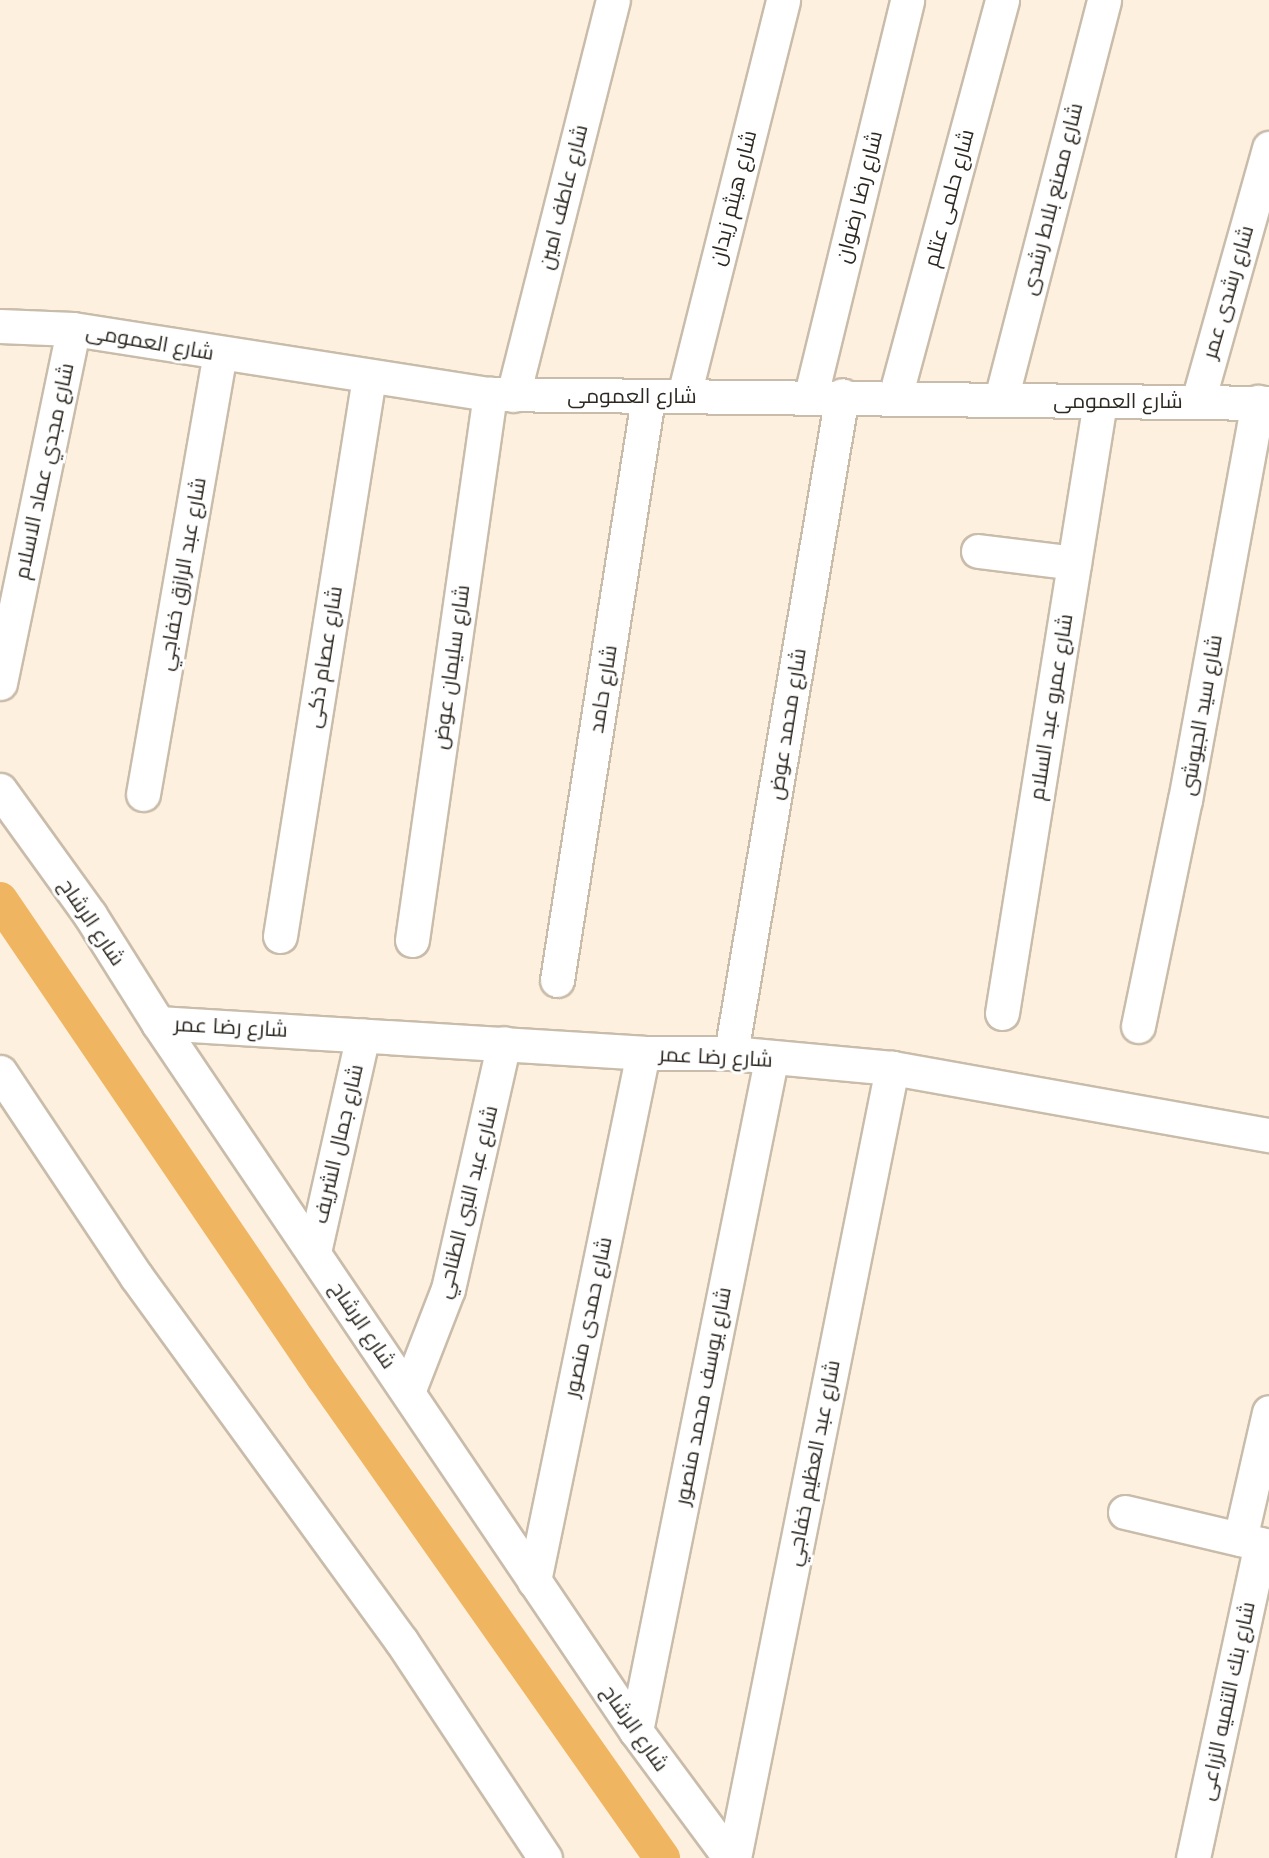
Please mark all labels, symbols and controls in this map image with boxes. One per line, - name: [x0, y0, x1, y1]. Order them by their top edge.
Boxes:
- street label: شارع مصنع بلاط رشدى: [1016, 100, 1088, 298]
- street label: شارع عاطف امين: [533, 122, 593, 272]
- street label: شارع حلمى عتلم: [919, 126, 979, 270]
- street label: شارع هيثم زيدان: [704, 128, 762, 268]
- street label: شارع رضا رضوان: [830, 128, 888, 266]
- street label: شارع رشدى عمر: [1197, 222, 1259, 362]
- street label: شارع العمومى: [84, 318, 216, 366]
- street label: شارع مجدي عماد الاسلام: [9, 361, 79, 581]
- street label: شارع العمومى: [567, 383, 697, 409]
- street label: شارع العمومى: [1053, 388, 1183, 414]
- street label: شارع عبد الرازق خفاجي: [153, 475, 211, 673]
- street label: شارع سليمان عوض: [427, 583, 475, 751]
- street label: شارع عصام ذكى: [300, 584, 348, 730]
- street label: شارع عمرو عبد السلام: [1024, 612, 1078, 802]
- street label: شارع سيد الجيوشى: [1174, 633, 1228, 797]
- street label: شارع حامد: [584, 643, 622, 735]
- street label: شارع محمد عوض: [763, 646, 811, 802]
- street label: شارع الرشاح: [54, 874, 130, 970]
- street label: شارع رضا عمر: [174, 1011, 288, 1043]
- street label: شارع رضا عمر: [659, 1041, 773, 1073]
- street label: شارع جمال الشريف: [307, 1062, 369, 1226]
- street label: شارع عبد النبى الطناحي: [431, 1103, 503, 1301]
- street label: شارع حمدى منصور: [559, 1235, 617, 1399]
- street label: شارع الرشاح: [325, 1277, 401, 1373]
- street label: شارع يوسف محمد منصور: [669, 1285, 737, 1507]
- street label: شارع عبد العظيم خفاجي: [781, 1358, 845, 1568]
- street label: شارع بنك التنميه الزراعى: [1194, 1599, 1260, 1803]
- street label: شارع الرشاح: [596, 1680, 674, 1776]

